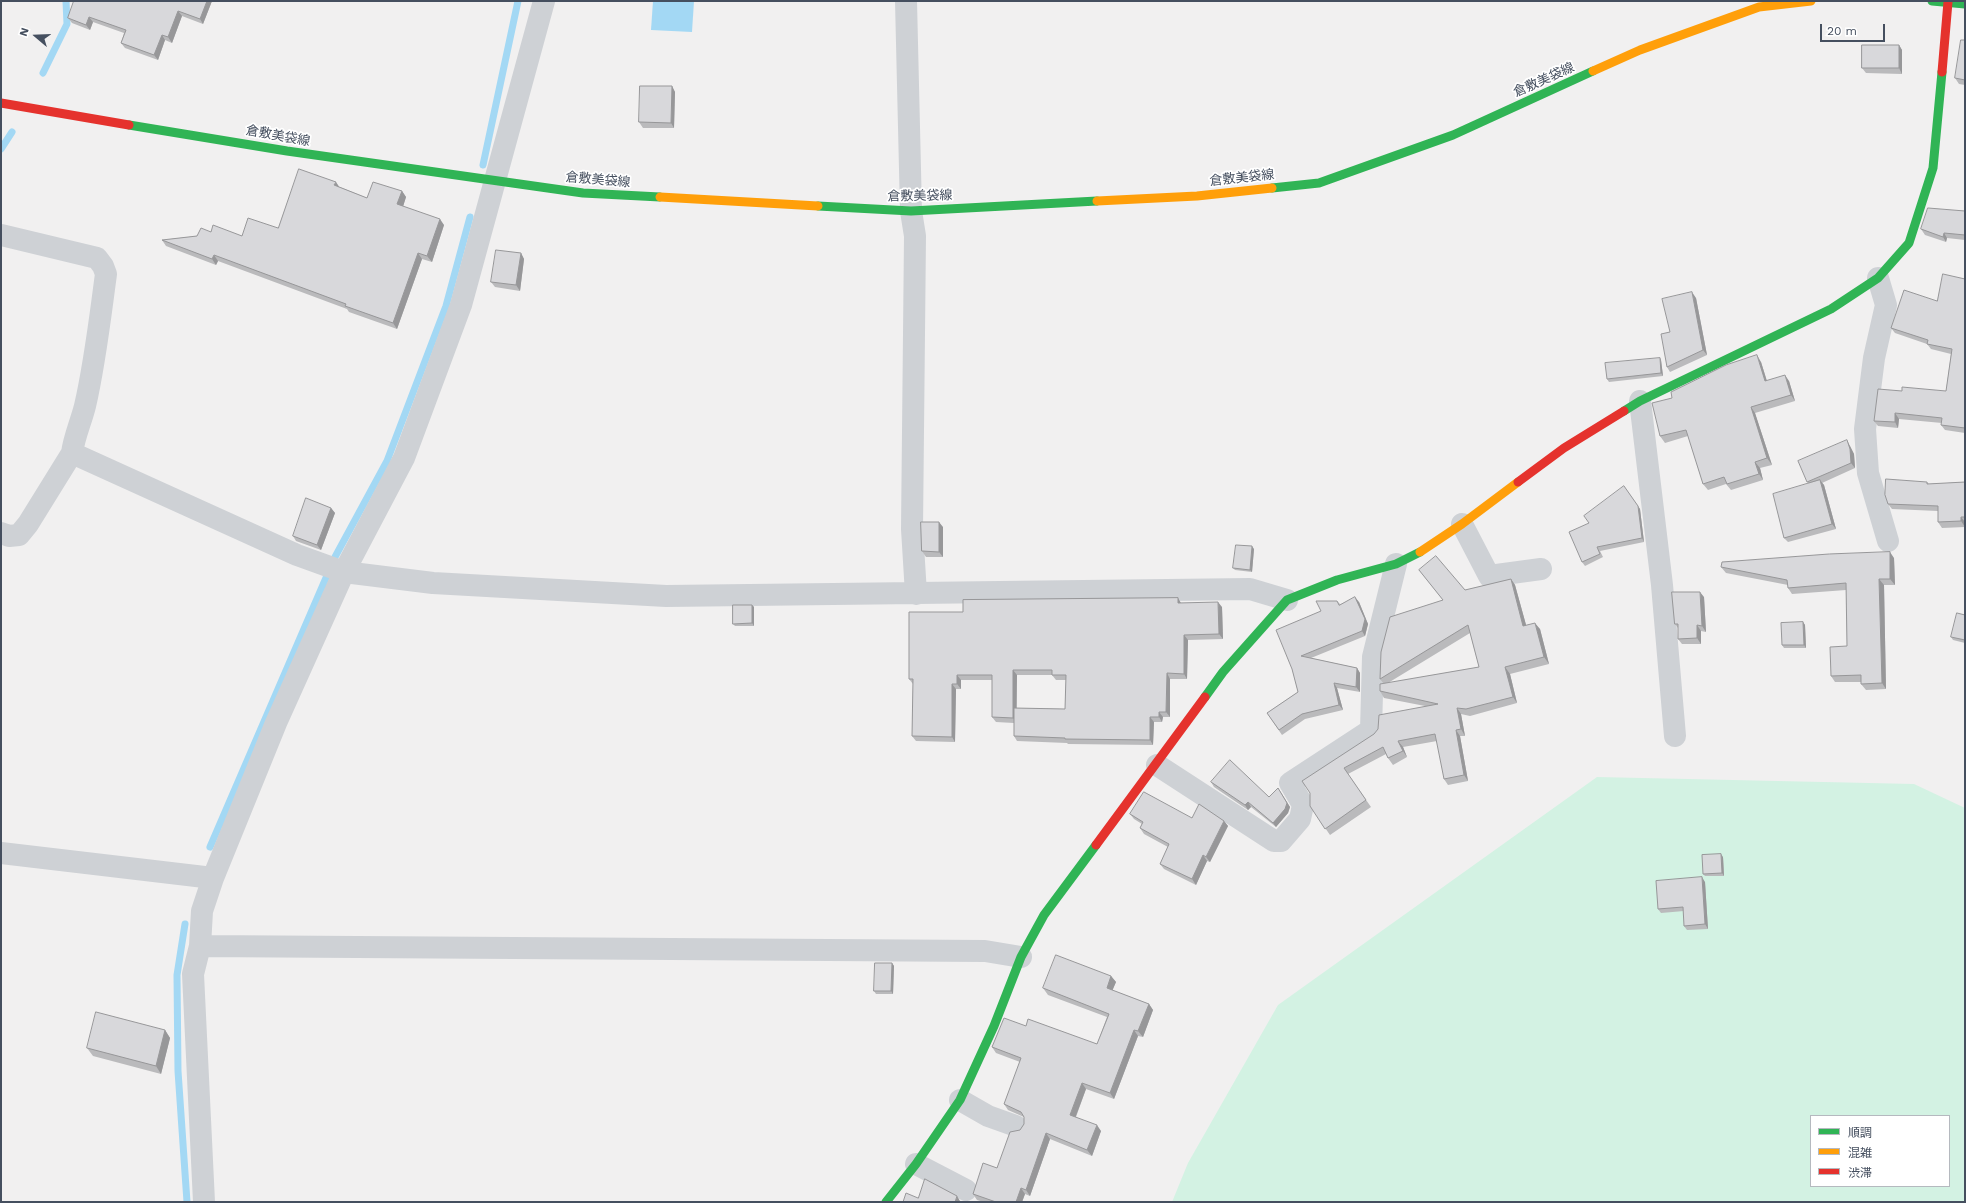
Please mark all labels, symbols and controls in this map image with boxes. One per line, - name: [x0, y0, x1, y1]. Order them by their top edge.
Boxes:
- north arrow: [16, 16, 56, 56]
- scale bar: [1822, 16, 1887, 42]
- text: 20 m: [1827, 24, 1857, 38]
- text: N: [17, 26, 32, 38]
- street label: 倉敷美袋線: [1511, 60, 1577, 100]
- street label: 倉敷美袋線: [245, 123, 311, 149]
- street label: 倉敷美袋線: [1209, 167, 1275, 189]
- street label: 倉敷美袋線: [565, 169, 631, 191]
- street label: 倉敷美袋線: [887, 188, 953, 204]
- legend: [1810, 1115, 1950, 1187]
- text: 順調: [1848, 1126, 1872, 1140]
- text: 混雑: [1848, 1146, 1872, 1160]
- text: 渋滞: [1848, 1166, 1872, 1180]

